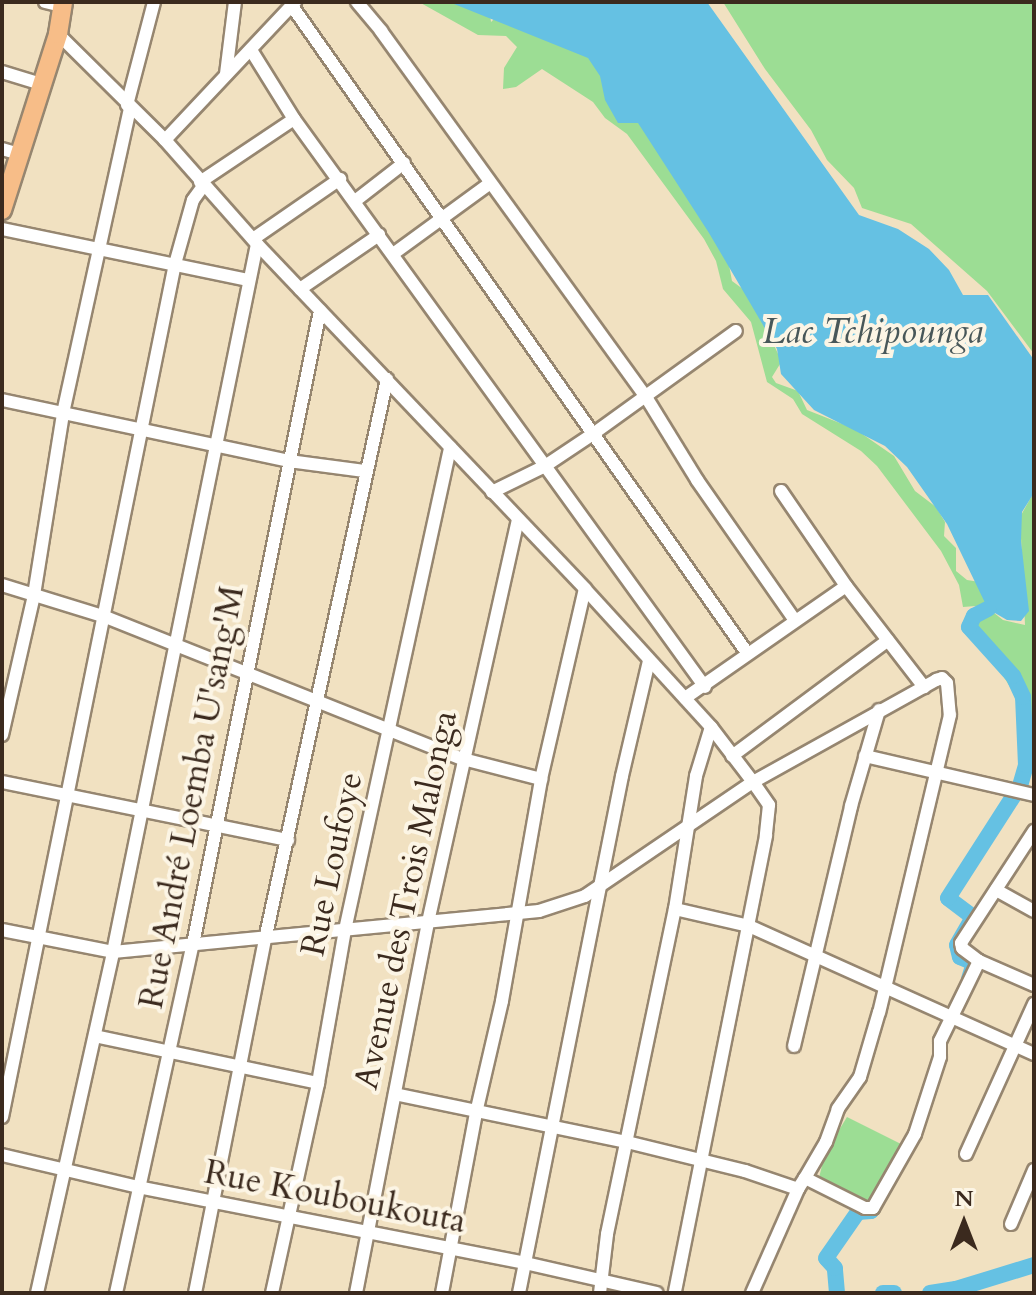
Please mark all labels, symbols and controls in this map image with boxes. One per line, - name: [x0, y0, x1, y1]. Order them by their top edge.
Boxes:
- water label: Lac Tchipounga: [762, 310, 984, 354]
- street label: Rue André Loemba U'sang'M: [131, 582, 253, 1012]
- street label: Avenue des Trois Malonga: [346, 707, 466, 1093]
- street label: Rue Loufoye: [293, 769, 371, 959]
- street label: Rue Kouboukouta: [201, 1152, 469, 1242]
- north arrow: [924, 1183, 1004, 1263]
- text: N: [954, 1184, 974, 1214]

